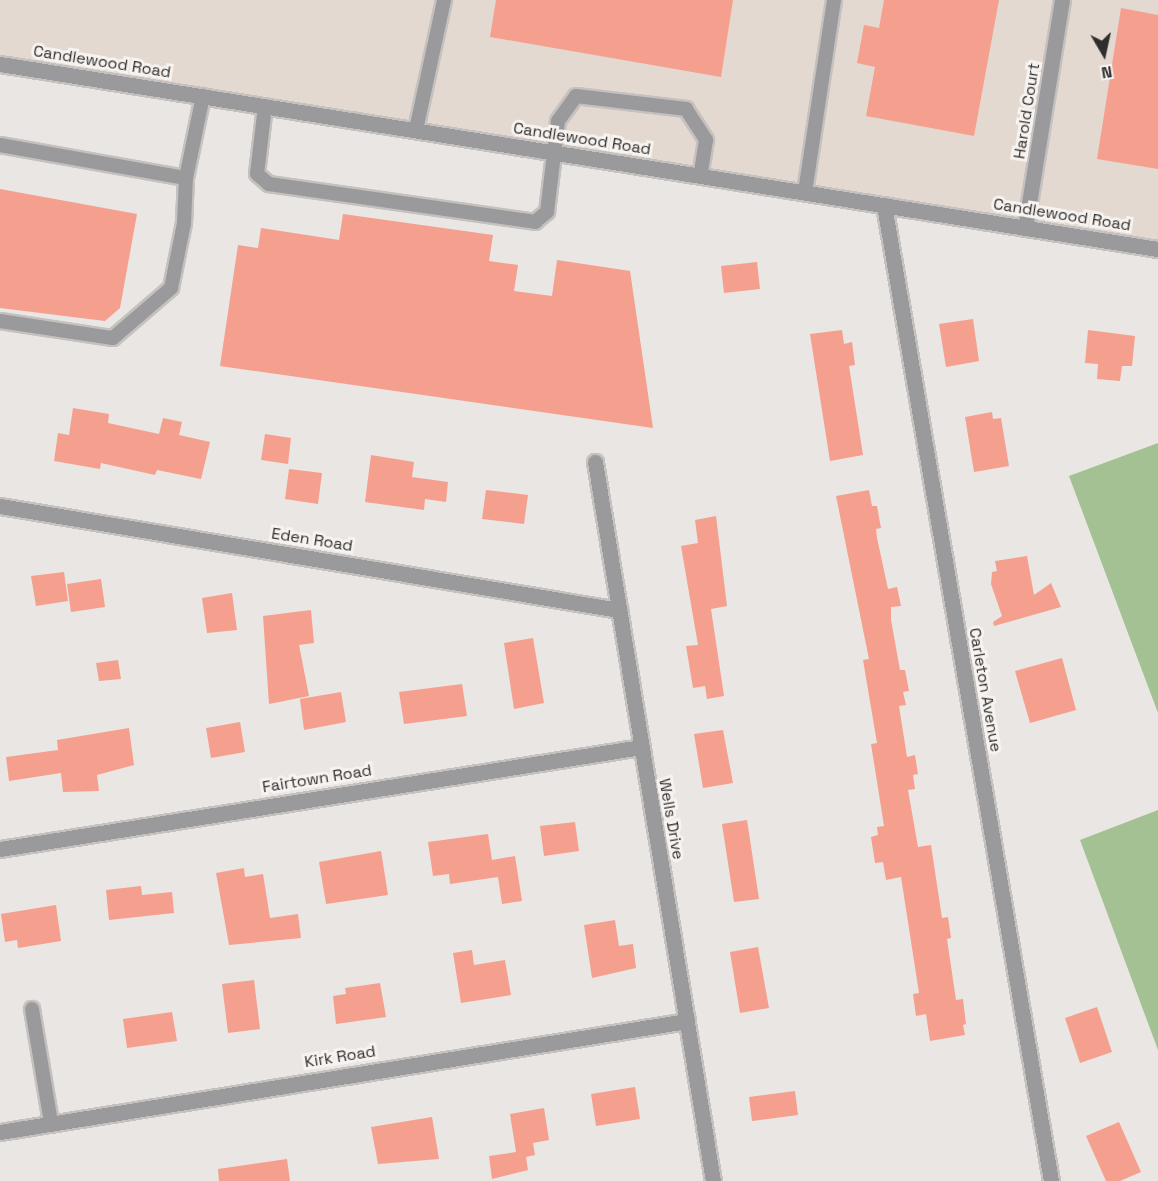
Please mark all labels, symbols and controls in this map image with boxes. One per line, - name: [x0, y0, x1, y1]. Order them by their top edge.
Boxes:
- north arrow: [1074, 24, 1134, 84]
- street label: Candlewood Road: [32, 42, 172, 82]
- text: N: [1100, 61, 1114, 83]
- street label: Harold Court: [1010, 62, 1044, 160]
- street label: Candlewood Road: [512, 119, 652, 159]
- street label: Candlewood Road: [992, 195, 1132, 235]
- street label: Eden Road: [270, 524, 354, 556]
- street label: Carleton Avenue: [965, 626, 1005, 754]
- street label: Fairtown Road: [261, 761, 373, 797]
- street label: Wells Drive: [654, 777, 688, 861]
- street label: Kirk Road: [303, 1042, 377, 1072]

